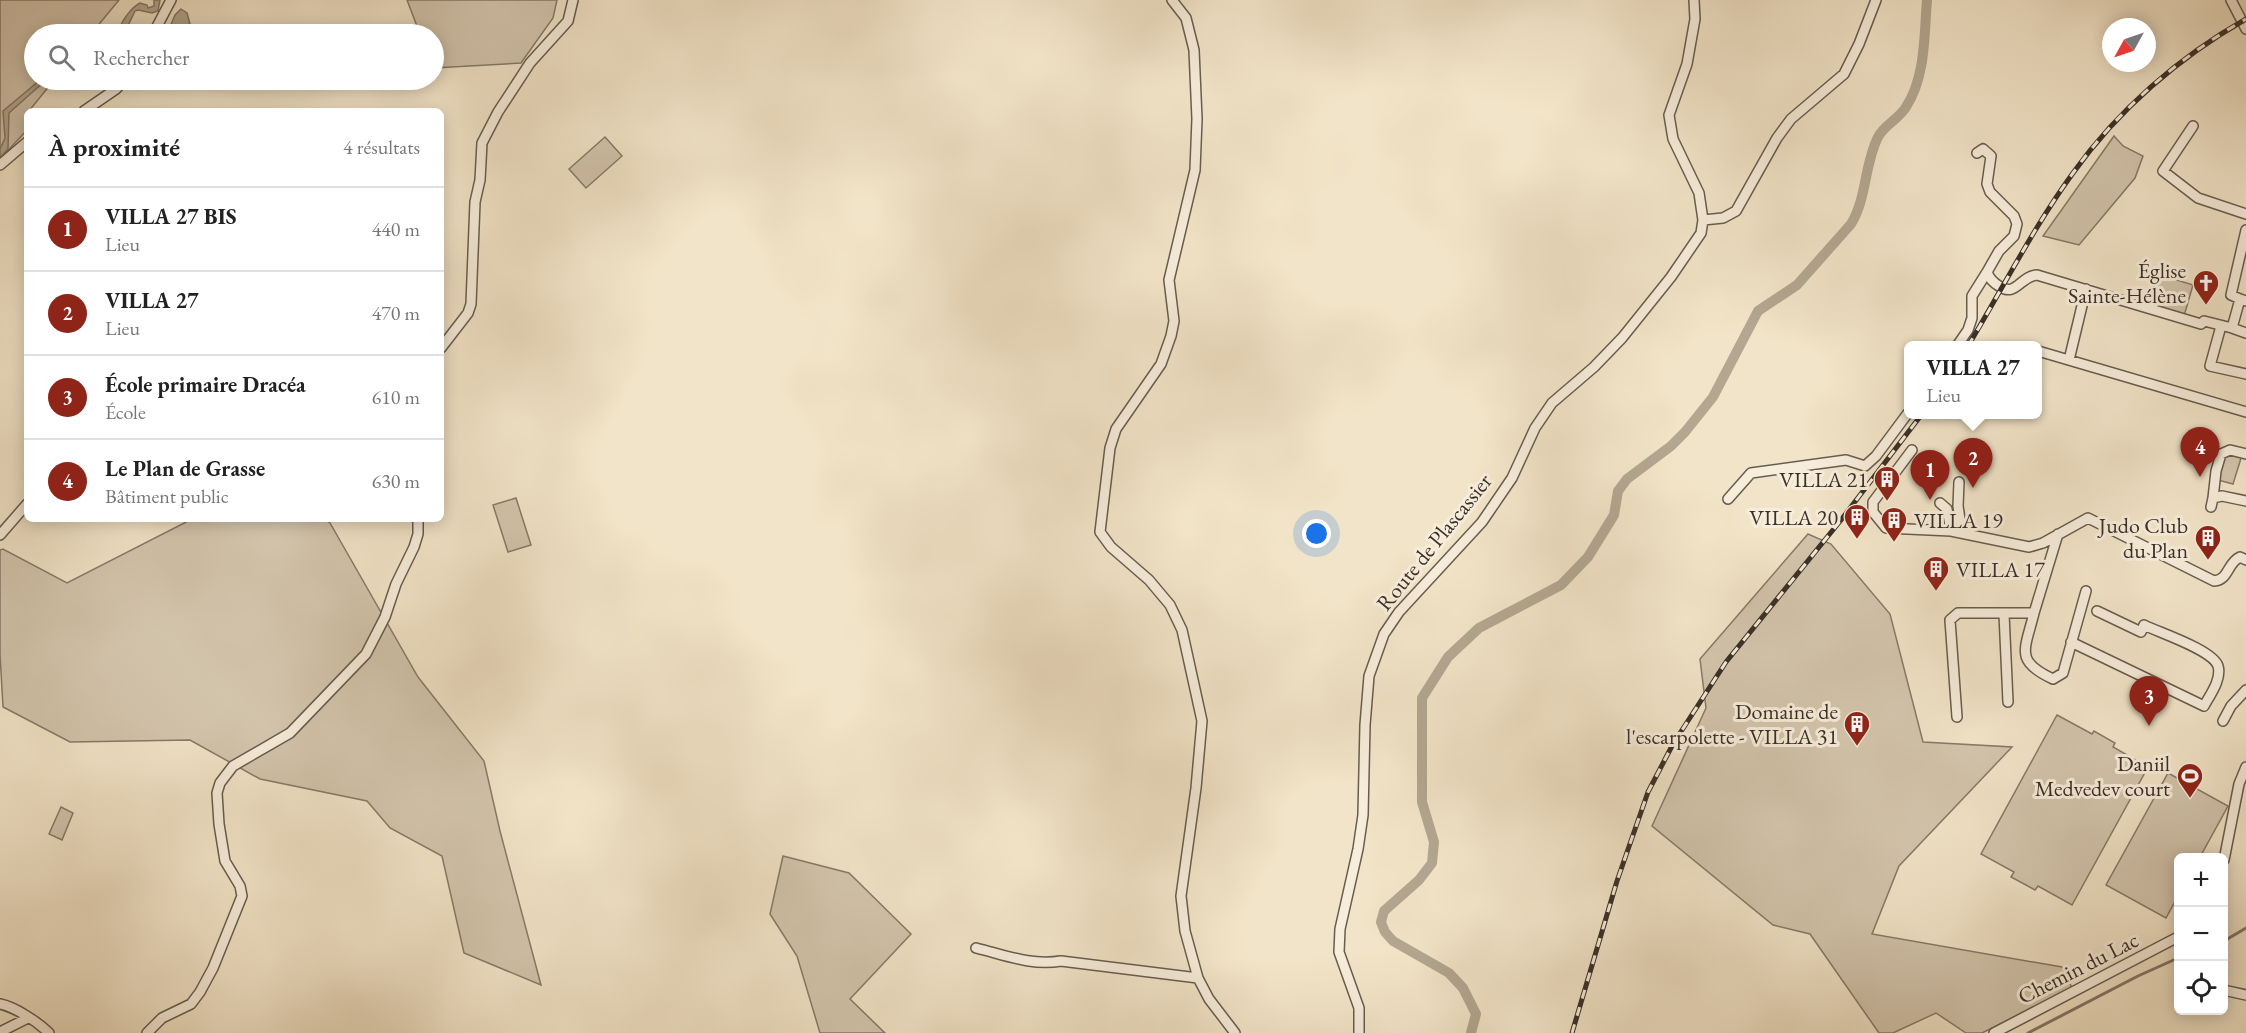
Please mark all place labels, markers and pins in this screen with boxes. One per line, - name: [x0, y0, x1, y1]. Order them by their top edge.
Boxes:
- place label: Église Sainte-Hélène: [2068, 256, 2186, 310]
- church icon: Église Sainte-Hélène: [2191, 268, 2221, 306]
- pin: 4: [2180, 428, 2220, 477]
- pin: 2: [1954, 438, 1992, 488]
- pin: 1: [1910, 450, 1950, 500]
- building icon: VILLA 21: [1872, 464, 1902, 502]
- place label: VILLA 21: [1779, 465, 1868, 494]
- building icon: VILLA 20: [1842, 502, 1872, 540]
- place label: VILLA 20: [1749, 503, 1838, 532]
- building icon: VILLA 19: [1879, 505, 1909, 543]
- place label: VILLA 19: [1914, 506, 2003, 535]
- place label: Judo Club du Plan: [2097, 511, 2188, 565]
- building icon: Judo Club du Plan: [2193, 523, 2223, 561]
- building icon: VILLA 17: [1921, 554, 1951, 592]
- place label: VILLA 17: [1956, 555, 2045, 584]
- pin: 3: [2130, 676, 2168, 726]
- place label: Domaine de l'escarpolette - VILLA 31: [1626, 697, 1838, 751]
- building icon: Domaine de l'escarpolette - VILLA 31: [1842, 709, 1872, 747]
- place label: Daniil Medvedev court: [2035, 749, 2170, 803]
- sports icon: Daniil Medvedev court: [2175, 761, 2205, 799]

